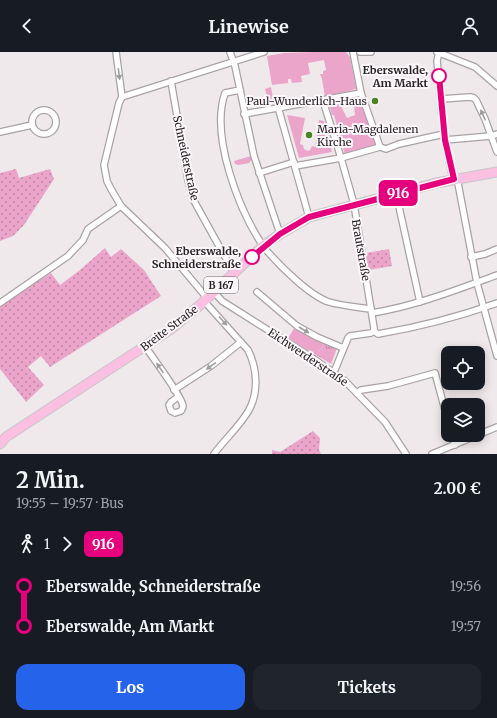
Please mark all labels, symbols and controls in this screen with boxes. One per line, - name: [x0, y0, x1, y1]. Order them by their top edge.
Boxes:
- icon: back: [16, 15, 38, 37]
- text: Linewise: [208, 15, 289, 38]
- icon: person: [459, 15, 481, 37]
- place label: Eberswalde, Am Markt: [363, 63, 429, 90]
- one-way arrow: [116, 68, 122, 80]
- marker: Eberswalde, Am Markt: [431, 68, 447, 84]
- place label: Paul-Wunderlich-Haus: [246, 94, 367, 108]
- marker: Paul-Wunderlich-Haus: [370, 96, 380, 106]
- one-way arrow: [480, 109, 486, 120]
- street label: Schneiderstraße: [170, 114, 202, 202]
- place label: Maria-Magdalenen Kirche: [317, 122, 419, 149]
- marker: Maria-Magdalenen Kirche: [304, 130, 314, 140]
- line badge: 916: [375, 180, 421, 206]
- text: 916: [387, 184, 409, 202]
- street label: Brautstraße: [349, 218, 373, 282]
- place label: Eberswalde, Schneiderstraße: [152, 244, 241, 271]
- marker: Eberswalde, Schneiderstraße: [244, 249, 260, 265]
- road number: B 167: [204, 277, 238, 293]
- street label: Breite Straße: [138, 302, 201, 354]
- one-way arrow: [218, 316, 227, 326]
- street label: Eichwerderstraße: [265, 325, 351, 389]
- one-way arrow: [298, 327, 309, 334]
- map controls: [441, 346, 485, 442]
- button: locate: [441, 346, 485, 390]
- one-way arrow: [156, 362, 163, 374]
- one-way arrow: [205, 362, 216, 370]
- button: layers: [441, 398, 485, 442]
- text: 2 Min.: [16, 466, 85, 494]
- text: 2.00 €: [434, 479, 481, 498]
- text: 19:55 – 19:57 · Bus: [16, 495, 124, 512]
- icon: walk: [16, 533, 38, 555]
- icon: forward: [56, 533, 78, 555]
- text: 916: [92, 535, 115, 553]
- text: 1: [44, 536, 50, 553]
- text: Eberswalde, Schneiderstraße: [46, 577, 261, 596]
- text: 19:56: [450, 578, 481, 595]
- text: Eberswalde, Am Markt: [46, 617, 214, 636]
- text: 19:57: [451, 618, 481, 635]
- button: Los: [16, 664, 245, 710]
- button: Tickets: [253, 664, 481, 710]

